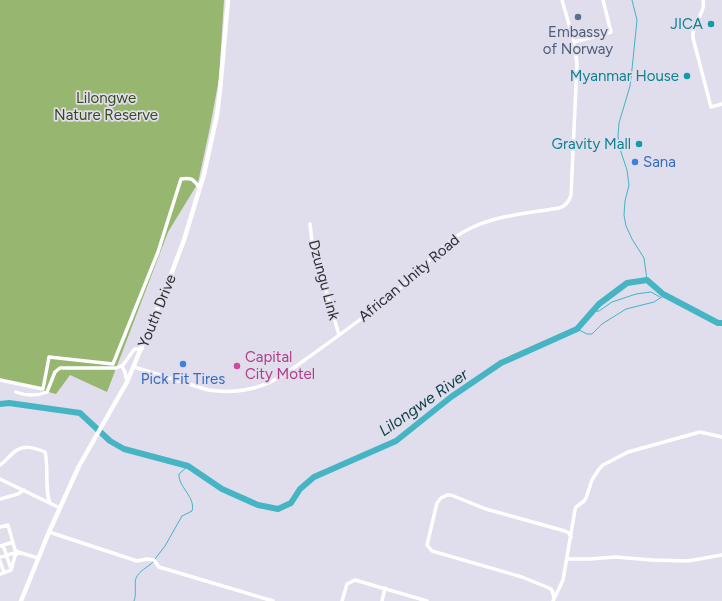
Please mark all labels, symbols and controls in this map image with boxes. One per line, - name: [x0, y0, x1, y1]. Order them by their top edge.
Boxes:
- marker: Embassy of Norway: [573, 12, 583, 22]
- place label: JICA: [670, 15, 703, 33]
- marker: JICA: [706, 19, 716, 29]
- place label: Embassy of Norway: [543, 23, 613, 58]
- place label: Myanmar House: [570, 67, 679, 85]
- marker: Myanmar House: [682, 71, 692, 81]
- park label: Lilongwe Nature Reserve: [54, 89, 158, 124]
- place label: Gravity Mall: [552, 135, 631, 153]
- marker: Gravity Mall: [634, 139, 644, 149]
- place label: Sana: [643, 153, 676, 171]
- marker: Sana: [630, 157, 640, 167]
- street label: African Unity Road: [355, 230, 463, 326]
- street label: Dzungu Link: [305, 238, 344, 323]
- street label: Youth Drive: [134, 272, 180, 350]
- place label: Capital City Motel: [245, 348, 315, 383]
- marker: Pick Fit Tires: [178, 359, 188, 369]
- marker: Capital City Motel: [232, 361, 242, 371]
- water label: Lilongwe River: [375, 364, 472, 440]
- place label: Pick Fit Tires: [141, 370, 225, 388]

